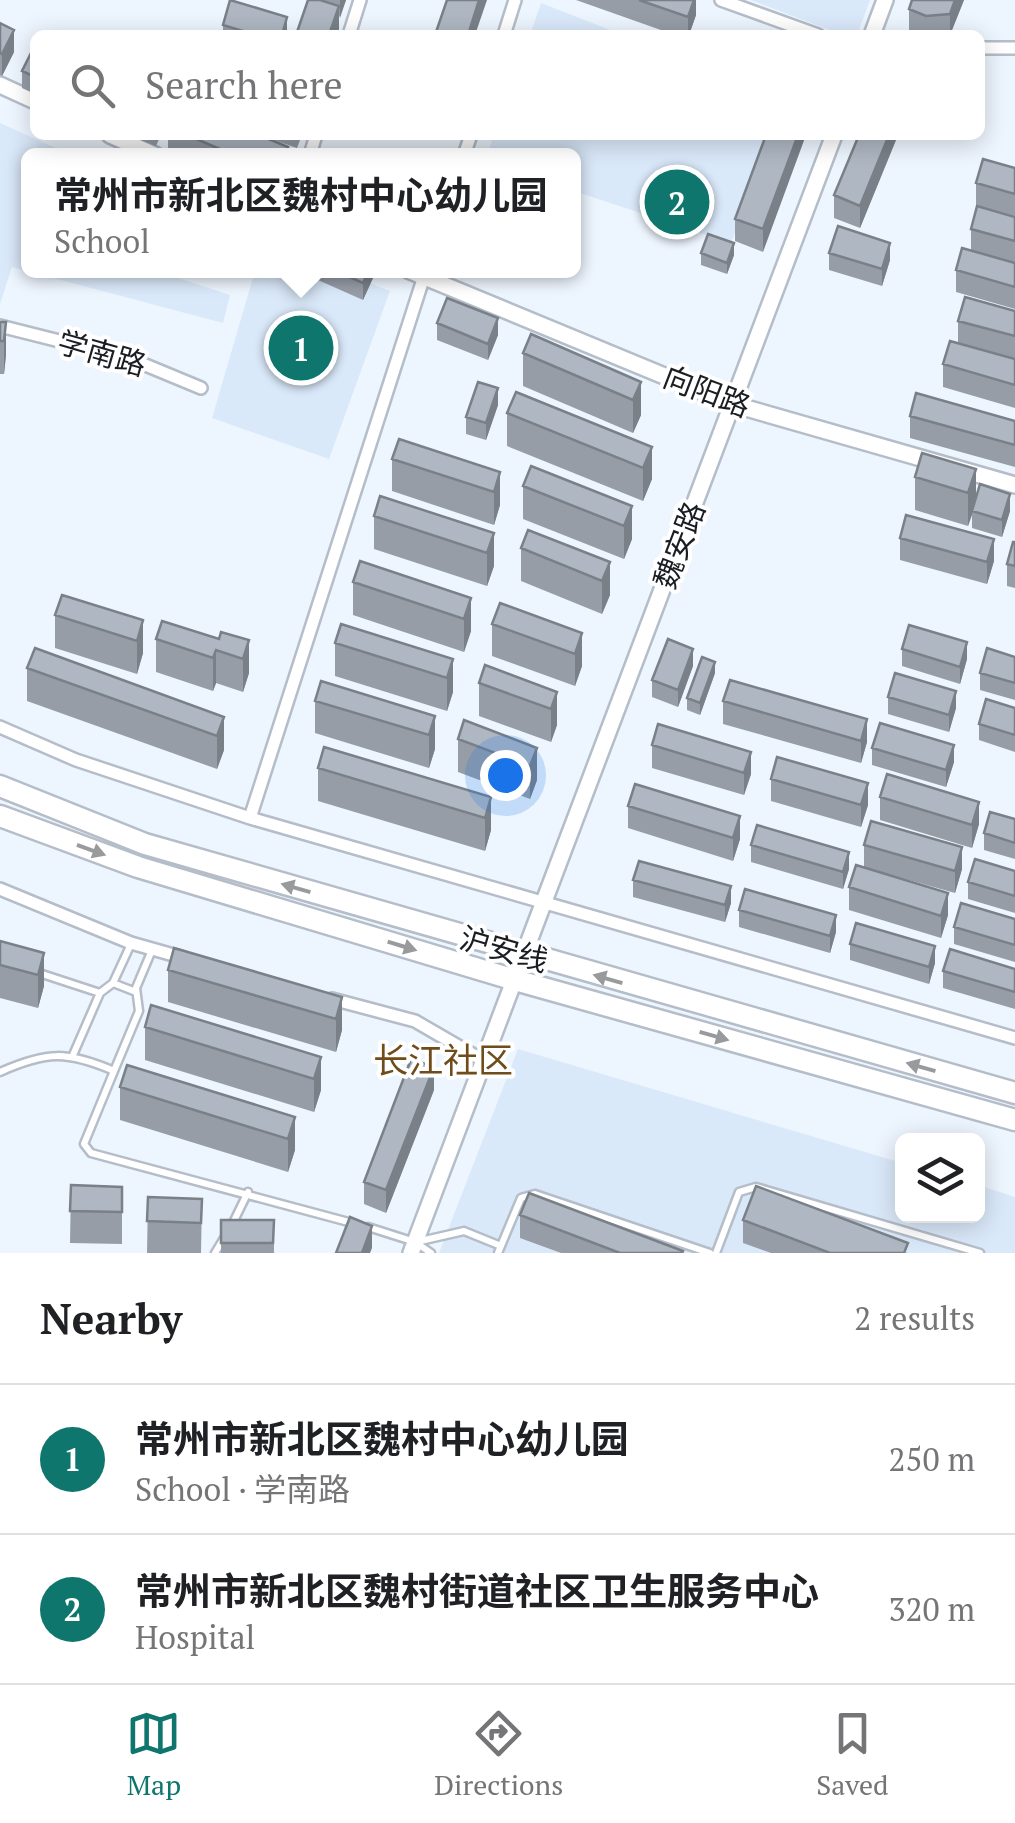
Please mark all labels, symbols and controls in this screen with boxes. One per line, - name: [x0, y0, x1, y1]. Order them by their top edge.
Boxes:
- search box: [30, 30, 985, 140]
- icon: search: [65, 58, 120, 113]
- text: Search here: [145, 60, 343, 110]
- popup: [21, 148, 581, 278]
- pin: 2: [644, 164, 710, 240]
- text: 常州市新北区魏村中心幼儿园: [54, 170, 548, 220]
- text: School: [54, 220, 150, 262]
- pin: 1: [268, 310, 334, 386]
- street label: 学南路: [53, 321, 151, 385]
- street label: 向阳路: [658, 356, 756, 426]
- street label: 魏安路: [644, 496, 714, 594]
- your location: [480, 750, 531, 801]
- one-way arrow: [77, 843, 107, 858]
- one-way arrow: [280, 880, 311, 895]
- street label: 沪安线: [455, 917, 553, 981]
- one-way arrow: [387, 939, 418, 954]
- one-way arrow: [593, 970, 624, 986]
- one-way arrow: [699, 1028, 730, 1044]
- district label: 长江社区: [373, 1037, 513, 1083]
- one-way arrow: [905, 1059, 936, 1074]
- map controls: [895, 1133, 985, 1223]
- button: layers: [895, 1133, 985, 1223]
- text: Nearby: [40, 1290, 182, 1346]
- text: 2 results: [854, 1297, 975, 1339]
- text: 常州市新北区魏村中心幼儿园: [135, 1414, 629, 1464]
- text: 1: [63, 1438, 82, 1480]
- text: 250 m: [888, 1438, 975, 1480]
- text: School · 学南路: [135, 1468, 350, 1510]
- text: 常州市新北区魏村街道社区卫生服务中心: [135, 1566, 819, 1616]
- text: 2: [63, 1588, 82, 1630]
- text: 320 m: [888, 1588, 975, 1630]
- text: Hospital: [135, 1616, 255, 1658]
- tab: Map: [126, 1706, 181, 1803]
- tab: Directions: [434, 1706, 563, 1803]
- tab: Saved: [816, 1706, 889, 1803]

